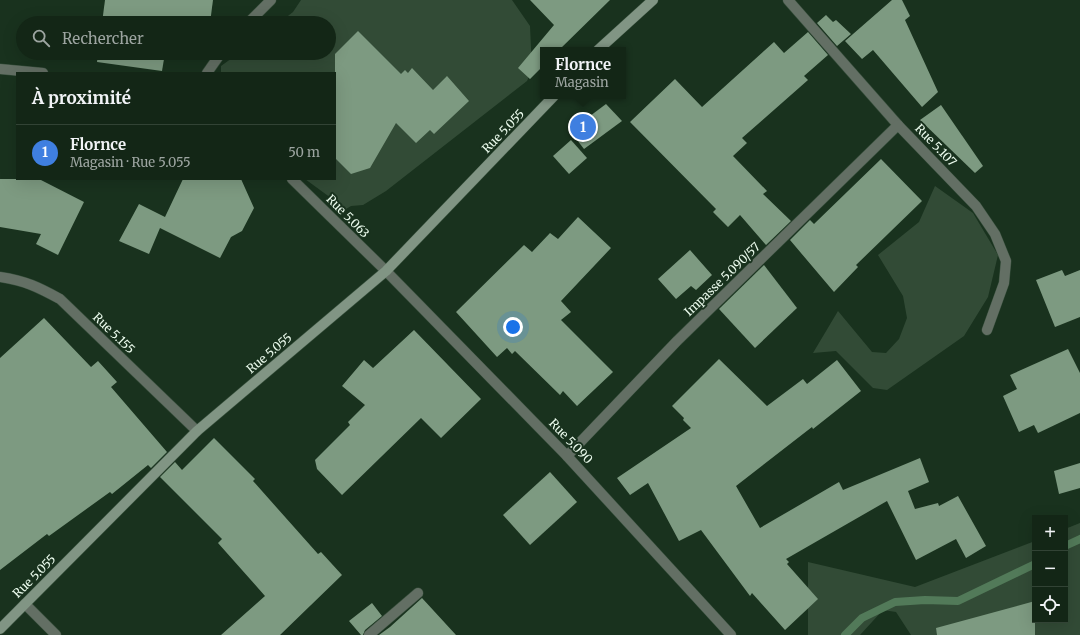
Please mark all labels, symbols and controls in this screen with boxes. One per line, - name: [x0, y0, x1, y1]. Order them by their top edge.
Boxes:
- search box: [16, 16, 336, 60]
- icon: search: [30, 27, 52, 49]
- text: Rechercher: [62, 29, 144, 48]
- popup: [540, 47, 626, 99]
- text: Flornce: [555, 55, 611, 74]
- text: Magasin: [555, 74, 609, 91]
- text: À proximité: [32, 87, 131, 109]
- street label: Rue 5.055: [479, 106, 527, 156]
- pin: 1: [570, 112, 596, 142]
- street label: Rue 5.107: [912, 121, 960, 169]
- text: Flornce: [70, 135, 126, 154]
- text: 1: [42, 144, 48, 161]
- text: 50 m: [288, 144, 320, 161]
- text: Magasin · Rue 5.055: [70, 154, 191, 171]
- street label: Rue 5.063: [323, 191, 373, 241]
- street label: Impasse 5.090/57: [681, 239, 763, 319]
- street label: Rue 5.155: [90, 309, 138, 357]
- your location: [503, 317, 523, 337]
- street label: Rue 5.055: [243, 330, 295, 376]
- street label: Rue 5.090: [546, 415, 596, 467]
- map controls: [1032, 515, 1068, 623]
- button: +: [1032, 515, 1068, 551]
- street label: Rue 5.055: [9, 551, 59, 601]
- button: −: [1032, 551, 1068, 587]
- button: locate: [1032, 587, 1068, 623]

